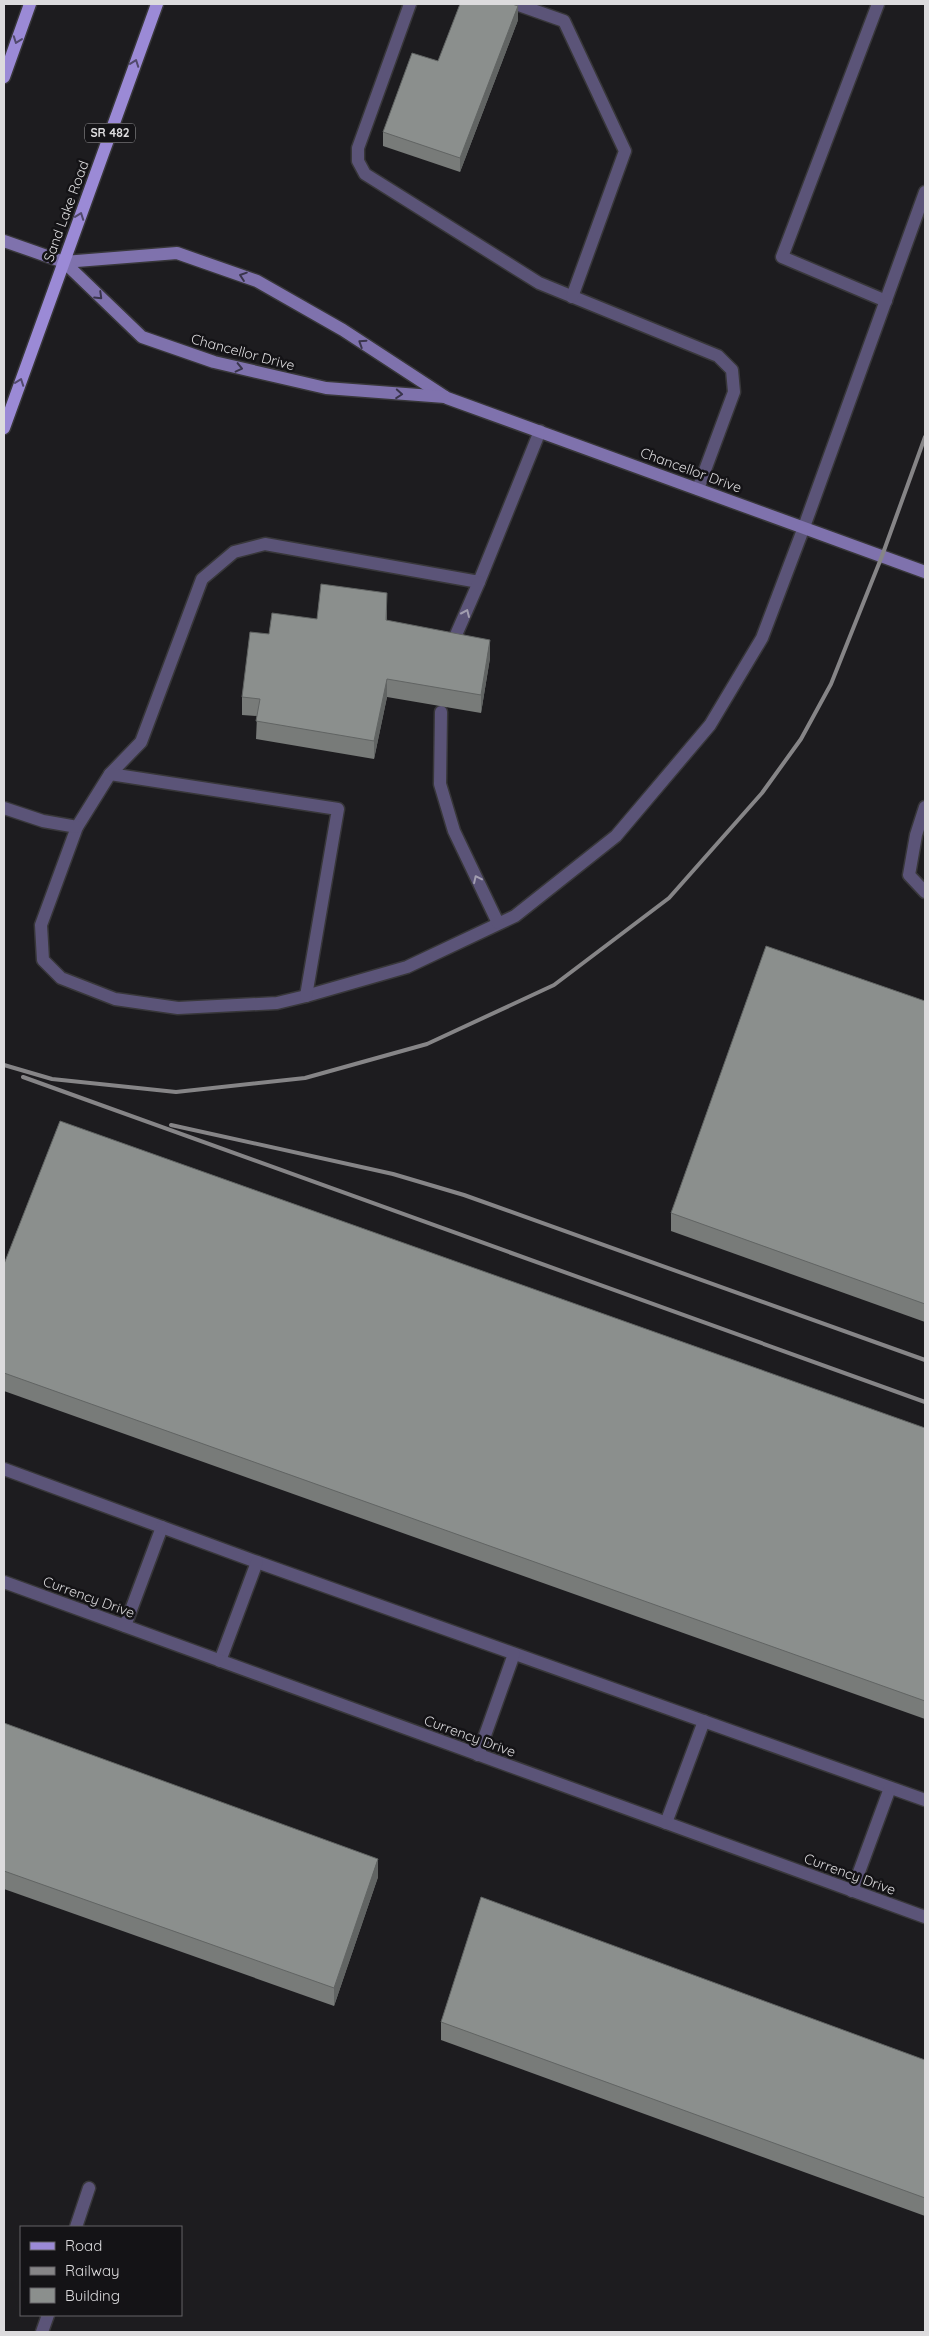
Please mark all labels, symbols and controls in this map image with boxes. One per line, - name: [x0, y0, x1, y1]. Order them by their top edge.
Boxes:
- one-way arrow: [13, 36, 23, 44]
- one-way arrow: [129, 59, 139, 68]
- road number: SR 482: [85, 124, 135, 142]
- street label: Sand Lake Road: [39, 158, 93, 264]
- one-way arrow: [74, 212, 84, 221]
- one-way arrow: [239, 272, 247, 282]
- one-way arrow: [93, 290, 102, 299]
- street label: Chancellor Drive: [189, 330, 297, 374]
- one-way arrow: [359, 339, 368, 349]
- one-way arrow: [235, 362, 244, 373]
- one-way arrow: [14, 378, 24, 387]
- one-way arrow: [396, 388, 404, 399]
- street label: Chancellor Drive: [638, 443, 744, 497]
- one-way arrow: [459, 609, 470, 618]
- one-way arrow: [473, 875, 483, 884]
- street label: Currency Drive: [41, 1572, 137, 1622]
- street label: Currency Drive: [422, 1711, 518, 1761]
- street label: Currency Drive: [802, 1849, 898, 1899]
- legend: [20, 2226, 182, 2316]
- text: Road: [65, 2236, 102, 2255]
- text: Railway: [65, 2261, 120, 2280]
- text: Building: [65, 2286, 120, 2305]

